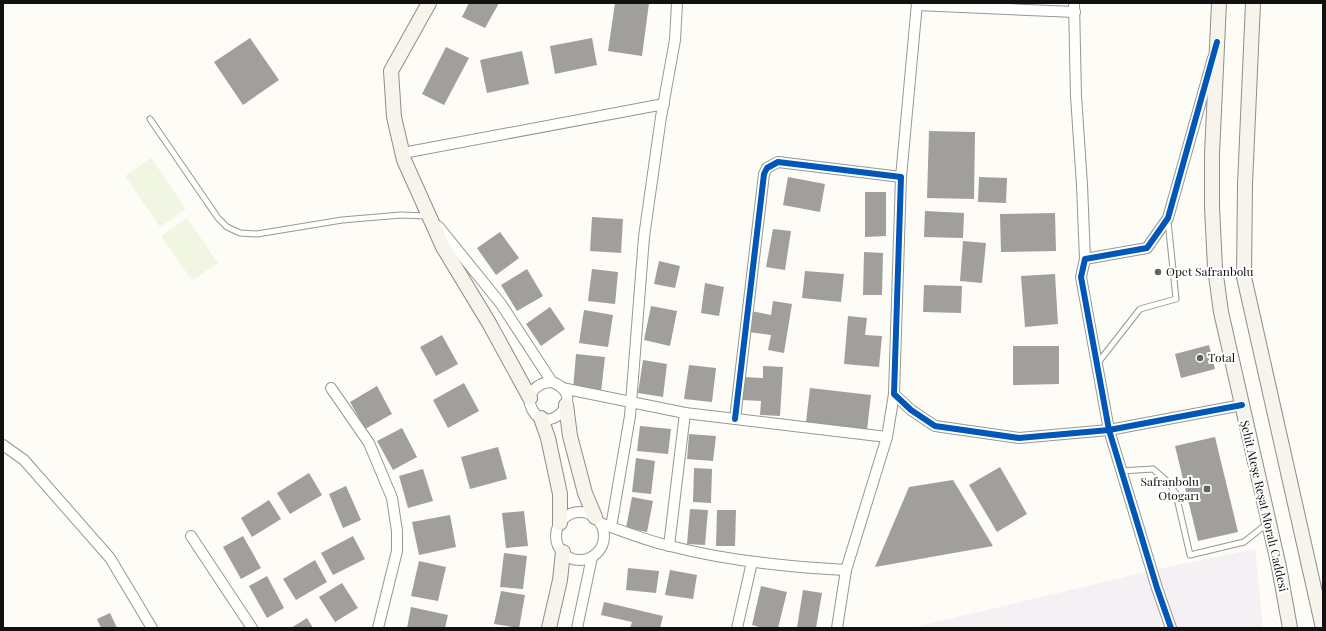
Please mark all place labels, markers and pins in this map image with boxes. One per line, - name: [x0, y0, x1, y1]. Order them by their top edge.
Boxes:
- place label: Opet Safranbolu: [1166, 263, 1254, 279]
- marker: Opet Safranbolu: [1153, 267, 1163, 277]
- place label: Total: [1208, 349, 1236, 365]
- marker: Total: [1195, 353, 1205, 363]
- place label: Safranbolu Otogarı: [1140, 473, 1199, 503]
- marker: Safranbolu Otogarı: [1202, 484, 1212, 494]

